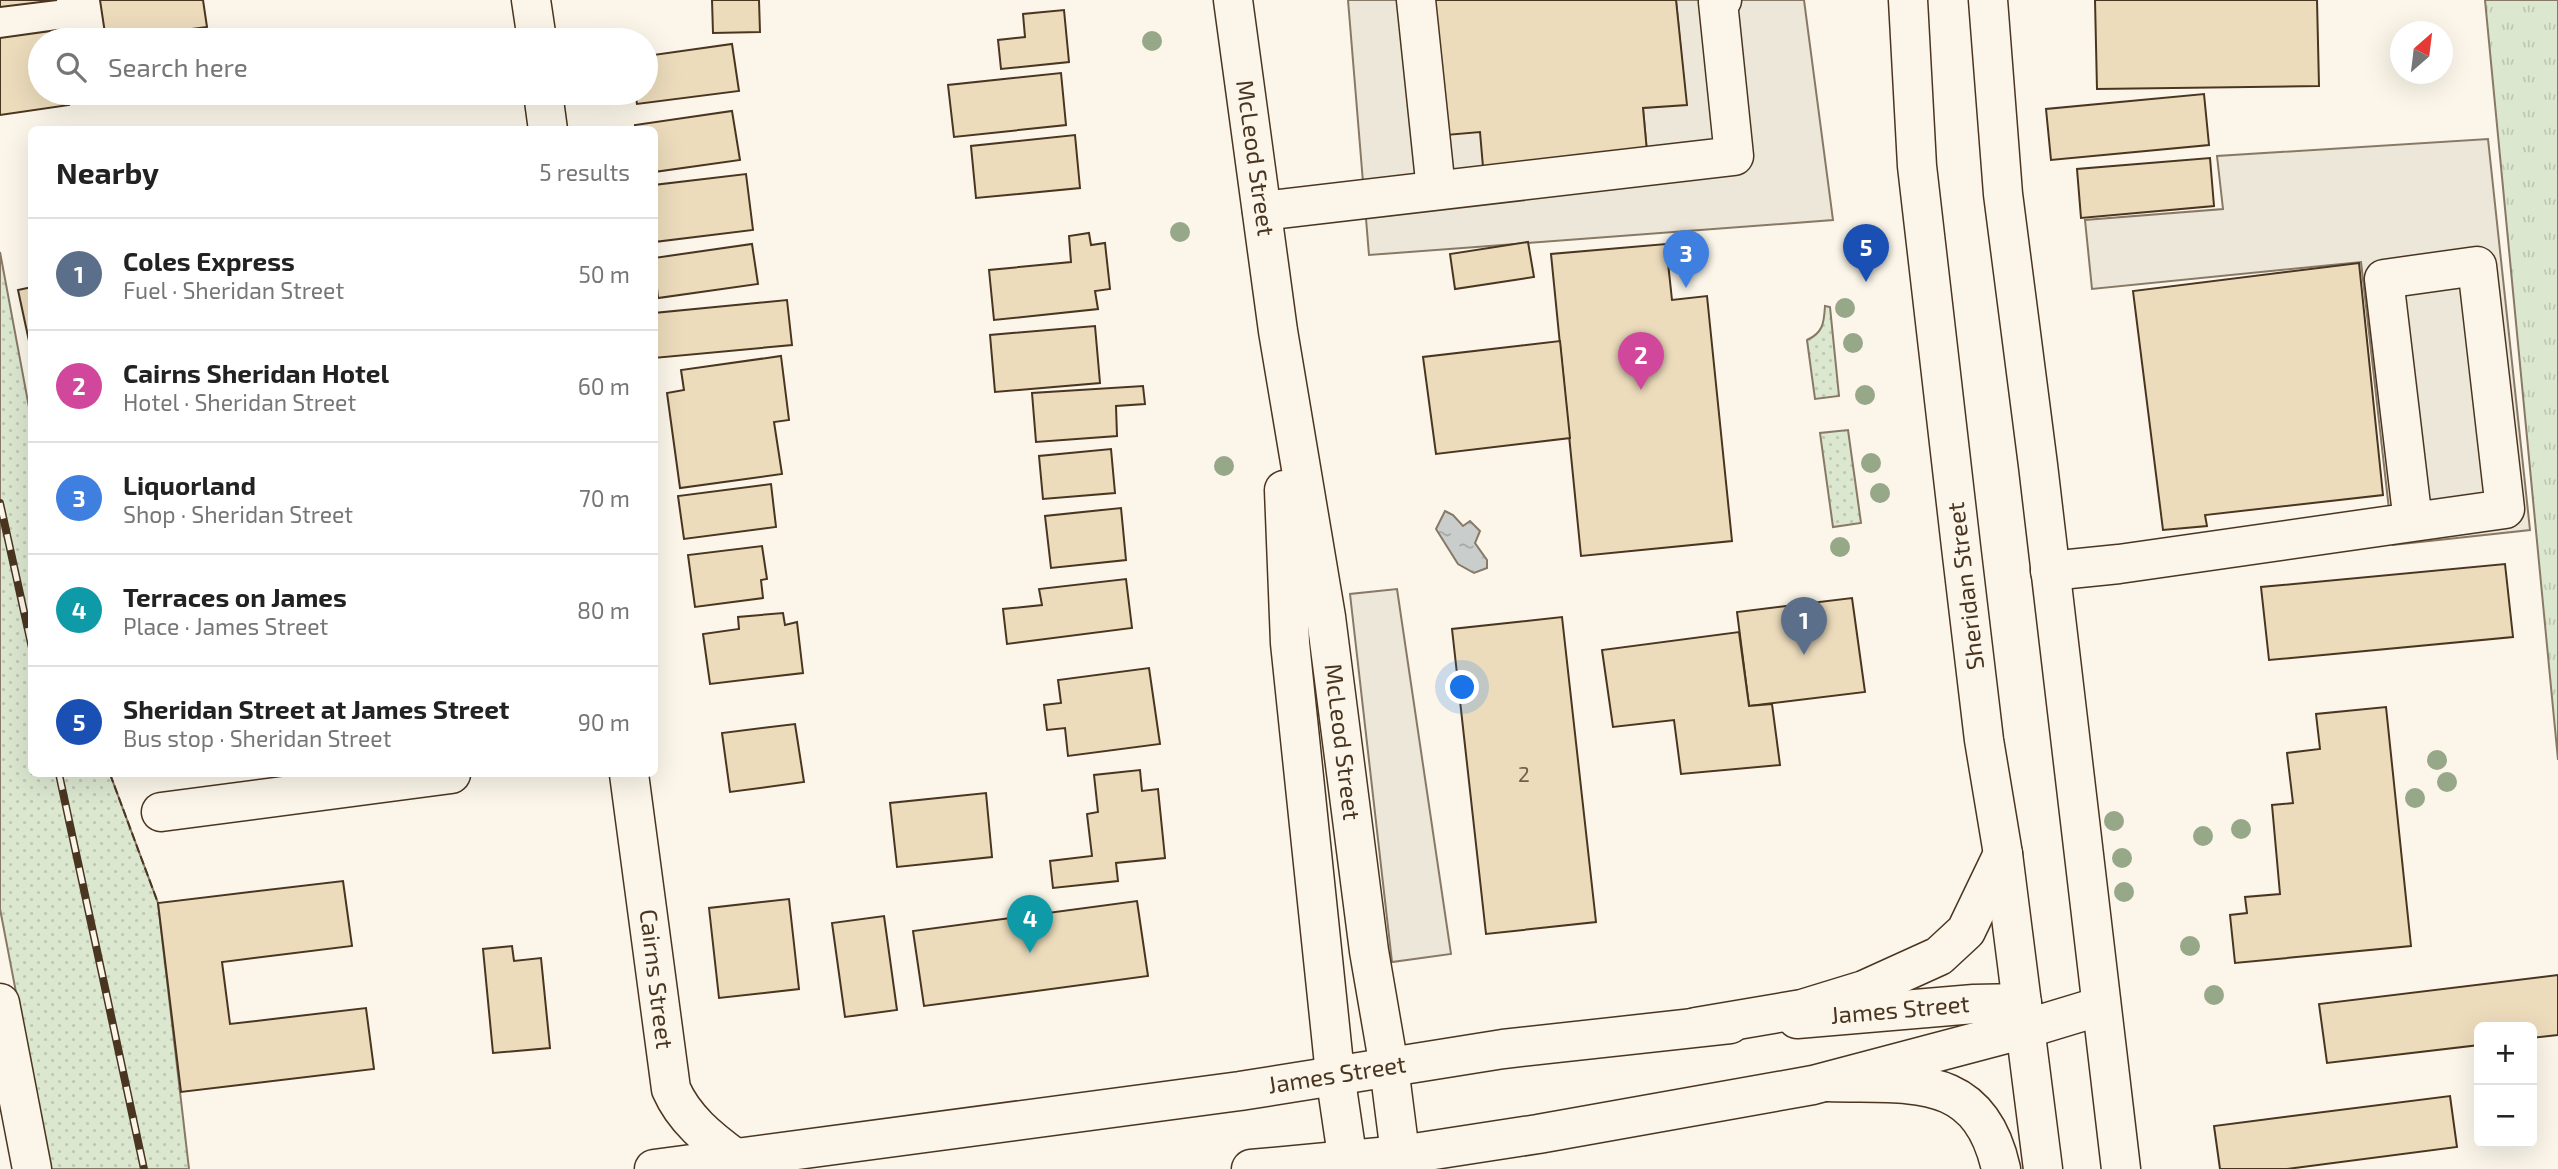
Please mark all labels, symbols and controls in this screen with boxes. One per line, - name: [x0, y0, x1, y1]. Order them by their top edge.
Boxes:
- north arrow: [2390, 21, 2453, 84]
- search box: [28, 28, 658, 105]
- icon: search: [52, 48, 90, 86]
- text: Search here: [108, 51, 248, 82]
- street label: McLeod Street: [1231, 78, 1282, 238]
- text: Nearby: [56, 154, 159, 190]
- text: 5 results: [539, 158, 630, 186]
- pin: 5: [1843, 224, 1889, 282]
- pin: 3: [1663, 230, 1709, 288]
- text: Coles Express: [123, 245, 295, 276]
- text: 1: [74, 260, 84, 288]
- text: 50 m: [579, 260, 630, 288]
- text: Fuel · Sheridan Street: [123, 276, 344, 304]
- pin: 2: [1618, 332, 1664, 390]
- text: Cairns Sheridan Hotel: [123, 357, 389, 388]
- text: 2: [72, 372, 86, 400]
- text: 60 m: [578, 372, 630, 400]
- text: Hotel · Sheridan Street: [123, 388, 356, 416]
- text: Liquorland: [123, 469, 256, 500]
- text: 3: [72, 484, 86, 512]
- text: 70 m: [579, 484, 630, 512]
- text: Shop · Sheridan Street: [123, 500, 353, 528]
- street label: Sheridan Street: [1940, 501, 1989, 672]
- text: Terraces on James: [123, 581, 347, 612]
- text: 4: [72, 596, 86, 624]
- text: 80 m: [577, 596, 630, 624]
- pin: 1: [1781, 597, 1827, 655]
- text: Place · James Street: [123, 612, 328, 640]
- street label: McLeod Street: [1320, 662, 1367, 822]
- your location: [1445, 670, 1479, 704]
- text: Sheridan Street at James Street: [123, 693, 509, 724]
- text: 5: [73, 708, 85, 736]
- text: 90 m: [578, 708, 630, 736]
- text: Bus stop · Sheridan Street: [123, 724, 391, 752]
- house number: 2: [1518, 761, 1530, 786]
- pin: 4: [1007, 895, 1053, 953]
- street label: Cairns Street: [635, 907, 680, 1050]
- street label: James Street: [1829, 988, 1971, 1029]
- map controls: [2474, 1022, 2537, 1148]
- button: +: [2474, 1022, 2537, 1085]
- street label: James Street: [1266, 1048, 1408, 1099]
- button: −: [2474, 1085, 2537, 1148]

